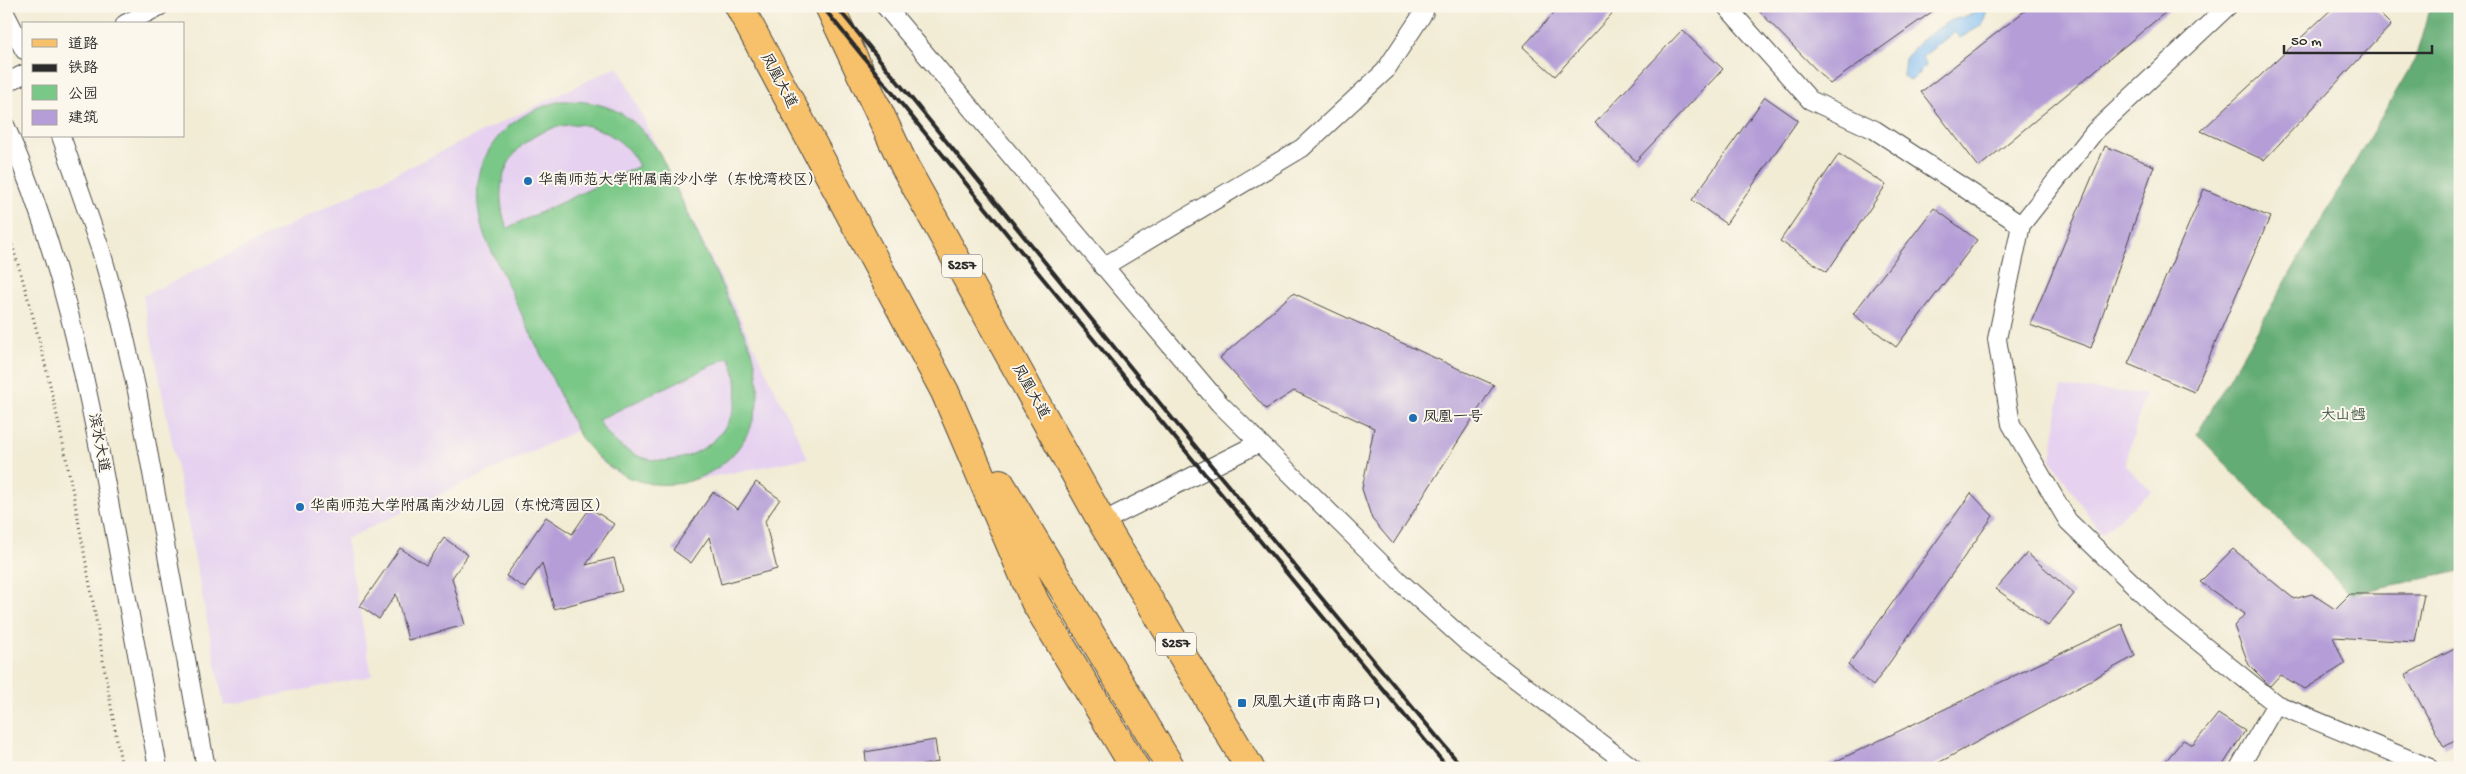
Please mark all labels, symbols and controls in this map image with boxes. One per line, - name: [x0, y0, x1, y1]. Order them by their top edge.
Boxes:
- legend: [22, 22, 185, 138]
- scale bar: [2284, 22, 2431, 54]
- text: 50 m: [2291, 33, 2322, 51]
- text: 道路: [68, 36, 98, 54]
- street label: 凤凰大道: [756, 50, 800, 112]
- text: 铁路: [68, 60, 98, 78]
- text: 公园: [68, 86, 98, 104]
- text: 建筑: [68, 110, 98, 128]
- place label: 华南师范大学附属南沙小学（东悦湾校区）: [538, 171, 823, 190]
- marker: 华南师范大学附属南沙小学（东悦湾校区）: [522, 175, 534, 187]
- road number: S257: [942, 255, 982, 278]
- street label: 凤凰大道: [1008, 361, 1052, 423]
- park label: 大山乸: [2320, 407, 2366, 425]
- place label: 凤凰一号: [1423, 409, 1483, 427]
- street label: 滨水大道: [84, 412, 112, 474]
- marker: 凤凰一号: [1407, 412, 1419, 424]
- place label: 华南师范大学附属南沙幼儿园（东悦湾园区）: [310, 497, 610, 516]
- marker: 华南师范大学附属南沙幼儿园（东悦湾园区）: [294, 501, 306, 513]
- road number: S257: [1156, 633, 1196, 656]
- place label: 凤凰大道(市南路口): [1252, 693, 1381, 712]
- marker: 凤凰大道(市南路口): [1236, 697, 1248, 709]

